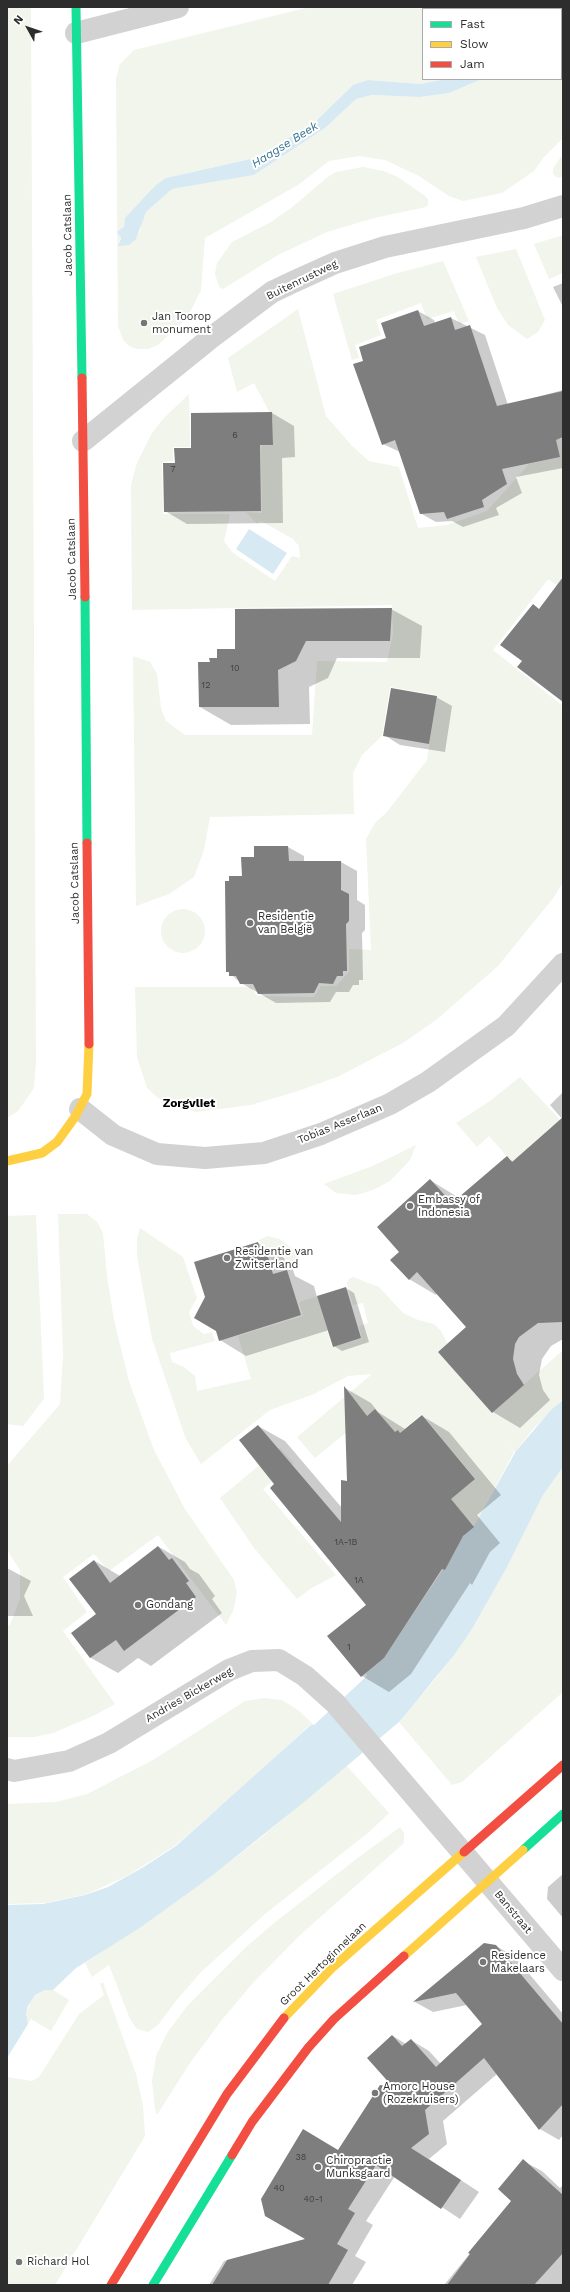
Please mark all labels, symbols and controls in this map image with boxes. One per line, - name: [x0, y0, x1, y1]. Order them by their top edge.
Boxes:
- north arrow: [8, 8, 48, 48]
- legend: [422, 8, 562, 80]
- text: N: [11, 13, 26, 27]
- text: Fast: [460, 17, 485, 31]
- text: Slow: [460, 37, 488, 51]
- text: Jam: [460, 57, 485, 71]
- water label: Haagse Beek: [249, 119, 321, 171]
- street label: Jacob Catslaan: [61, 194, 75, 276]
- street label: Buitenrustweg: [264, 257, 340, 303]
- place label: Jan Toorop monument: [152, 310, 211, 336]
- marker: Jan Toorop monument: [139, 318, 149, 328]
- house number: 6: [232, 430, 238, 440]
- house number: 7: [170, 464, 176, 474]
- street label: Jacob Catslaan: [65, 518, 79, 600]
- house number: 10: [230, 663, 240, 673]
- house number: 12: [202, 680, 210, 690]
- street label: Jacob Catslaan: [68, 842, 82, 924]
- place label: Residentie van België: [258, 910, 314, 936]
- marker: Residentie van België: [245, 918, 255, 928]
- district label: Zorgvliet: [163, 1096, 215, 1110]
- street label: Tobias Asserlaan: [296, 1101, 384, 1147]
- place label: Embassy of Indonesia: [418, 1193, 480, 1219]
- marker: Embassy of Indonesia: [405, 1201, 415, 1211]
- place label: Residentie van Zwitserland: [235, 1245, 313, 1271]
- marker: Residentie van Zwitserland: [222, 1253, 232, 1263]
- house number: 1A-1B: [335, 1537, 357, 1547]
- house number: 1A: [354, 1575, 364, 1585]
- place label: Gondang: [146, 1598, 193, 1612]
- marker: Gondang: [133, 1600, 143, 1610]
- house number: 1: [347, 1642, 351, 1652]
- street label: Andries Bickerweg: [143, 1665, 235, 1725]
- street label: Banstraat: [491, 1888, 535, 1936]
- street label: Groot Hertoginnelaan: [277, 1919, 369, 2009]
- place label: Residence Makelaars: [491, 1949, 546, 1975]
- marker: Residence Makelaars: [478, 1957, 488, 1967]
- place label: Amorc House (Rozekruisers): [383, 2080, 458, 2106]
- marker: Amorc House (Rozekruisers): [370, 2088, 380, 2098]
- house number: 38: [296, 2152, 306, 2162]
- place label: Chiropractie Munksgaard: [326, 2154, 392, 2180]
- marker: Chiropractie Munksgaard: [313, 2162, 323, 2172]
- house number: 40: [273, 2183, 285, 2193]
- house number: 40-1: [304, 2194, 322, 2204]
- place label: Richard Hol: [27, 2255, 89, 2269]
- marker: Richard Hol: [14, 2257, 24, 2267]

